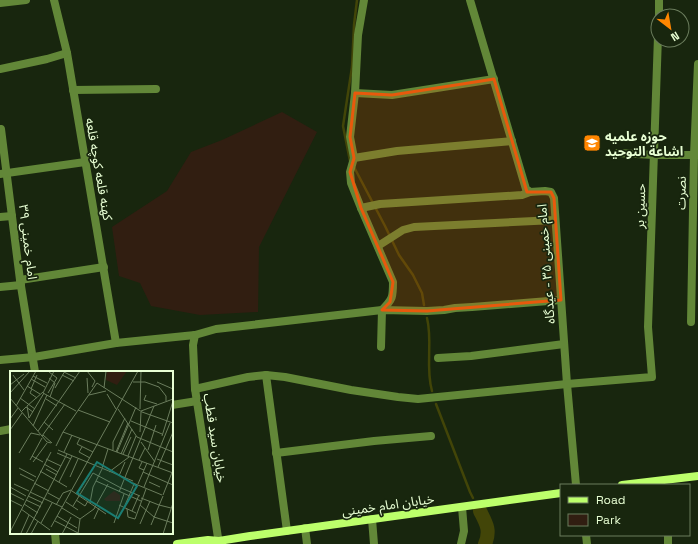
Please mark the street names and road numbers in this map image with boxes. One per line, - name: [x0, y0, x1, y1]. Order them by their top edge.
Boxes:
- street label: کهنه قلعه کوچه قلعه: [81, 116, 116, 222]
- street label: نصرت: [672, 176, 690, 210]
- street label: حسین بر: [631, 183, 649, 230]
- street label: امام خمینی ۳۹: [14, 203, 41, 281]
- street label: امام خمینی ۳۵ - عیدگاه: [533, 203, 560, 325]
- street label: خیابان سید قطب: [200, 392, 231, 484]
- street label: خیابان امام خمینی: [341, 490, 436, 521]

